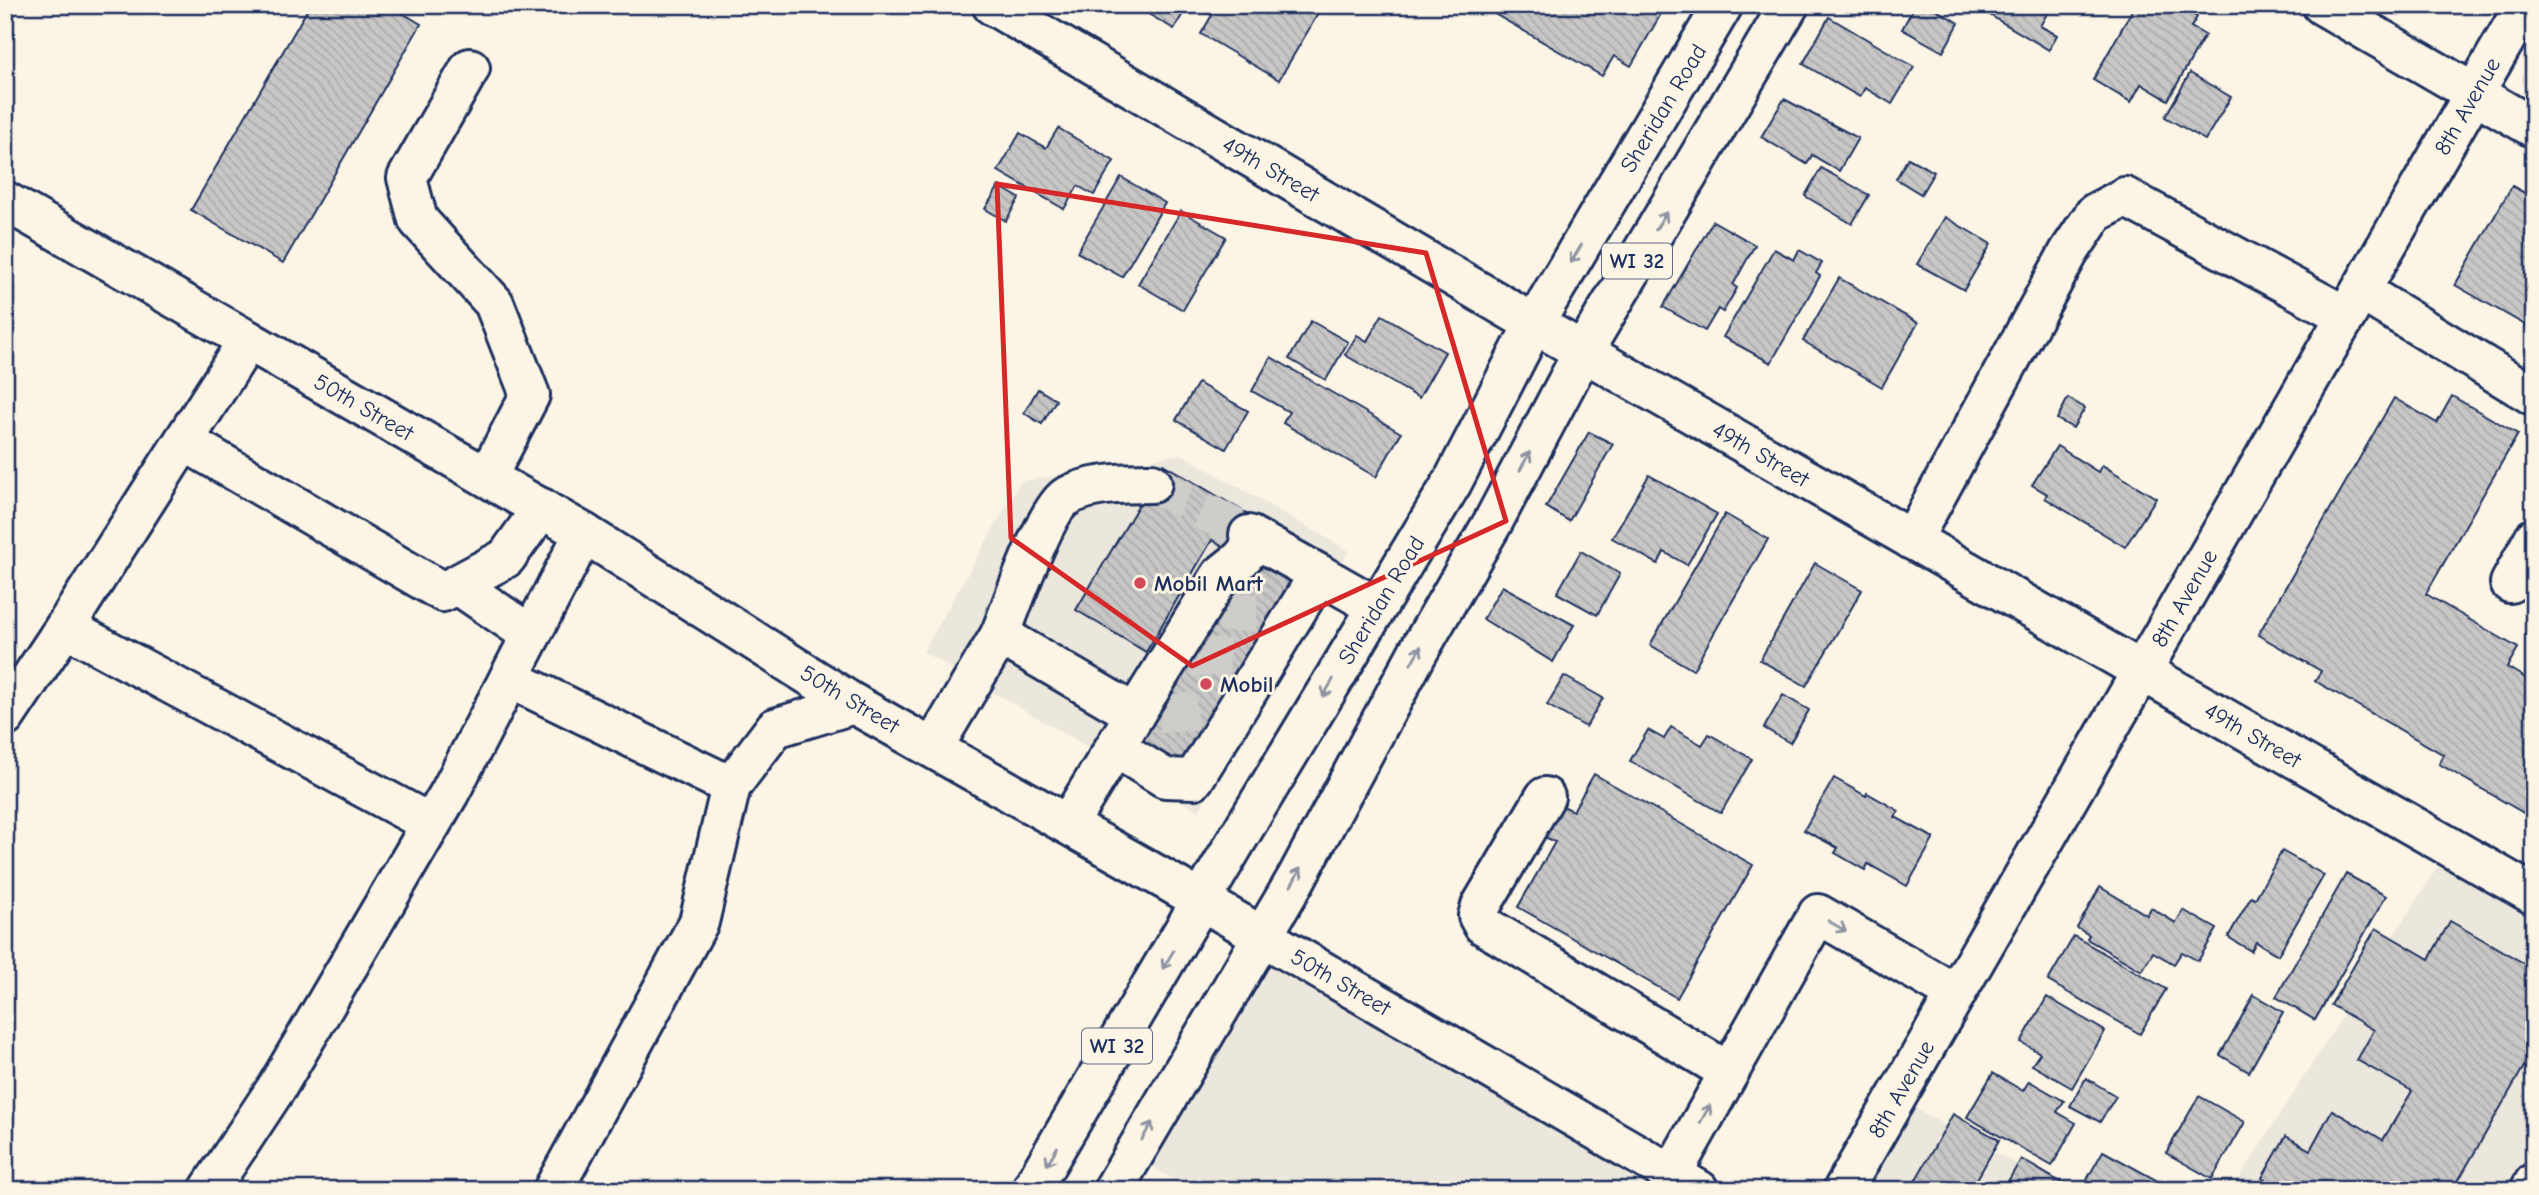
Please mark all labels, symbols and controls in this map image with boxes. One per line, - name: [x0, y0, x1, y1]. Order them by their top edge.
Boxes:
- street label: Sheridan Road: [1615, 39, 1712, 177]
- street label: 8th Avenue: [2429, 53, 2506, 160]
- street label: 49th Street: [1217, 131, 1325, 209]
- one-way arrow: [1654, 211, 1668, 231]
- one-way arrow: [1569, 243, 1583, 263]
- road number: WI 32: [1602, 244, 1672, 278]
- street label: 50th Street: [309, 368, 420, 447]
- street label: 49th Street: [1707, 416, 1815, 494]
- one-way arrow: [1519, 451, 1532, 472]
- street label: Sheridan Road: [1333, 531, 1430, 669]
- street label: 8th Avenue: [2146, 545, 2223, 652]
- place label: Mobil Mart: [1154, 570, 1263, 597]
- marker: Mobil Mart: [1132, 575, 1148, 591]
- one-way arrow: [1410, 645, 1423, 666]
- street label: 50th Street: [795, 659, 905, 740]
- place label: Mobil: [1220, 671, 1274, 698]
- marker: Mobil: [1198, 676, 1214, 692]
- one-way arrow: [1321, 677, 1335, 697]
- street label: 49th Street: [2199, 697, 2307, 775]
- one-way arrow: [1289, 867, 1303, 887]
- one-way arrow: [1827, 919, 1847, 933]
- street label: 50th Street: [1286, 943, 1397, 1022]
- one-way arrow: [1161, 950, 1175, 970]
- road number: WI 32: [1082, 1028, 1152, 1064]
- street label: 8th Avenue: [1863, 1036, 1940, 1143]
- one-way arrow: [1698, 1105, 1712, 1125]
- one-way arrow: [1140, 1121, 1154, 1141]
- one-way arrow: [1044, 1145, 1058, 1165]

